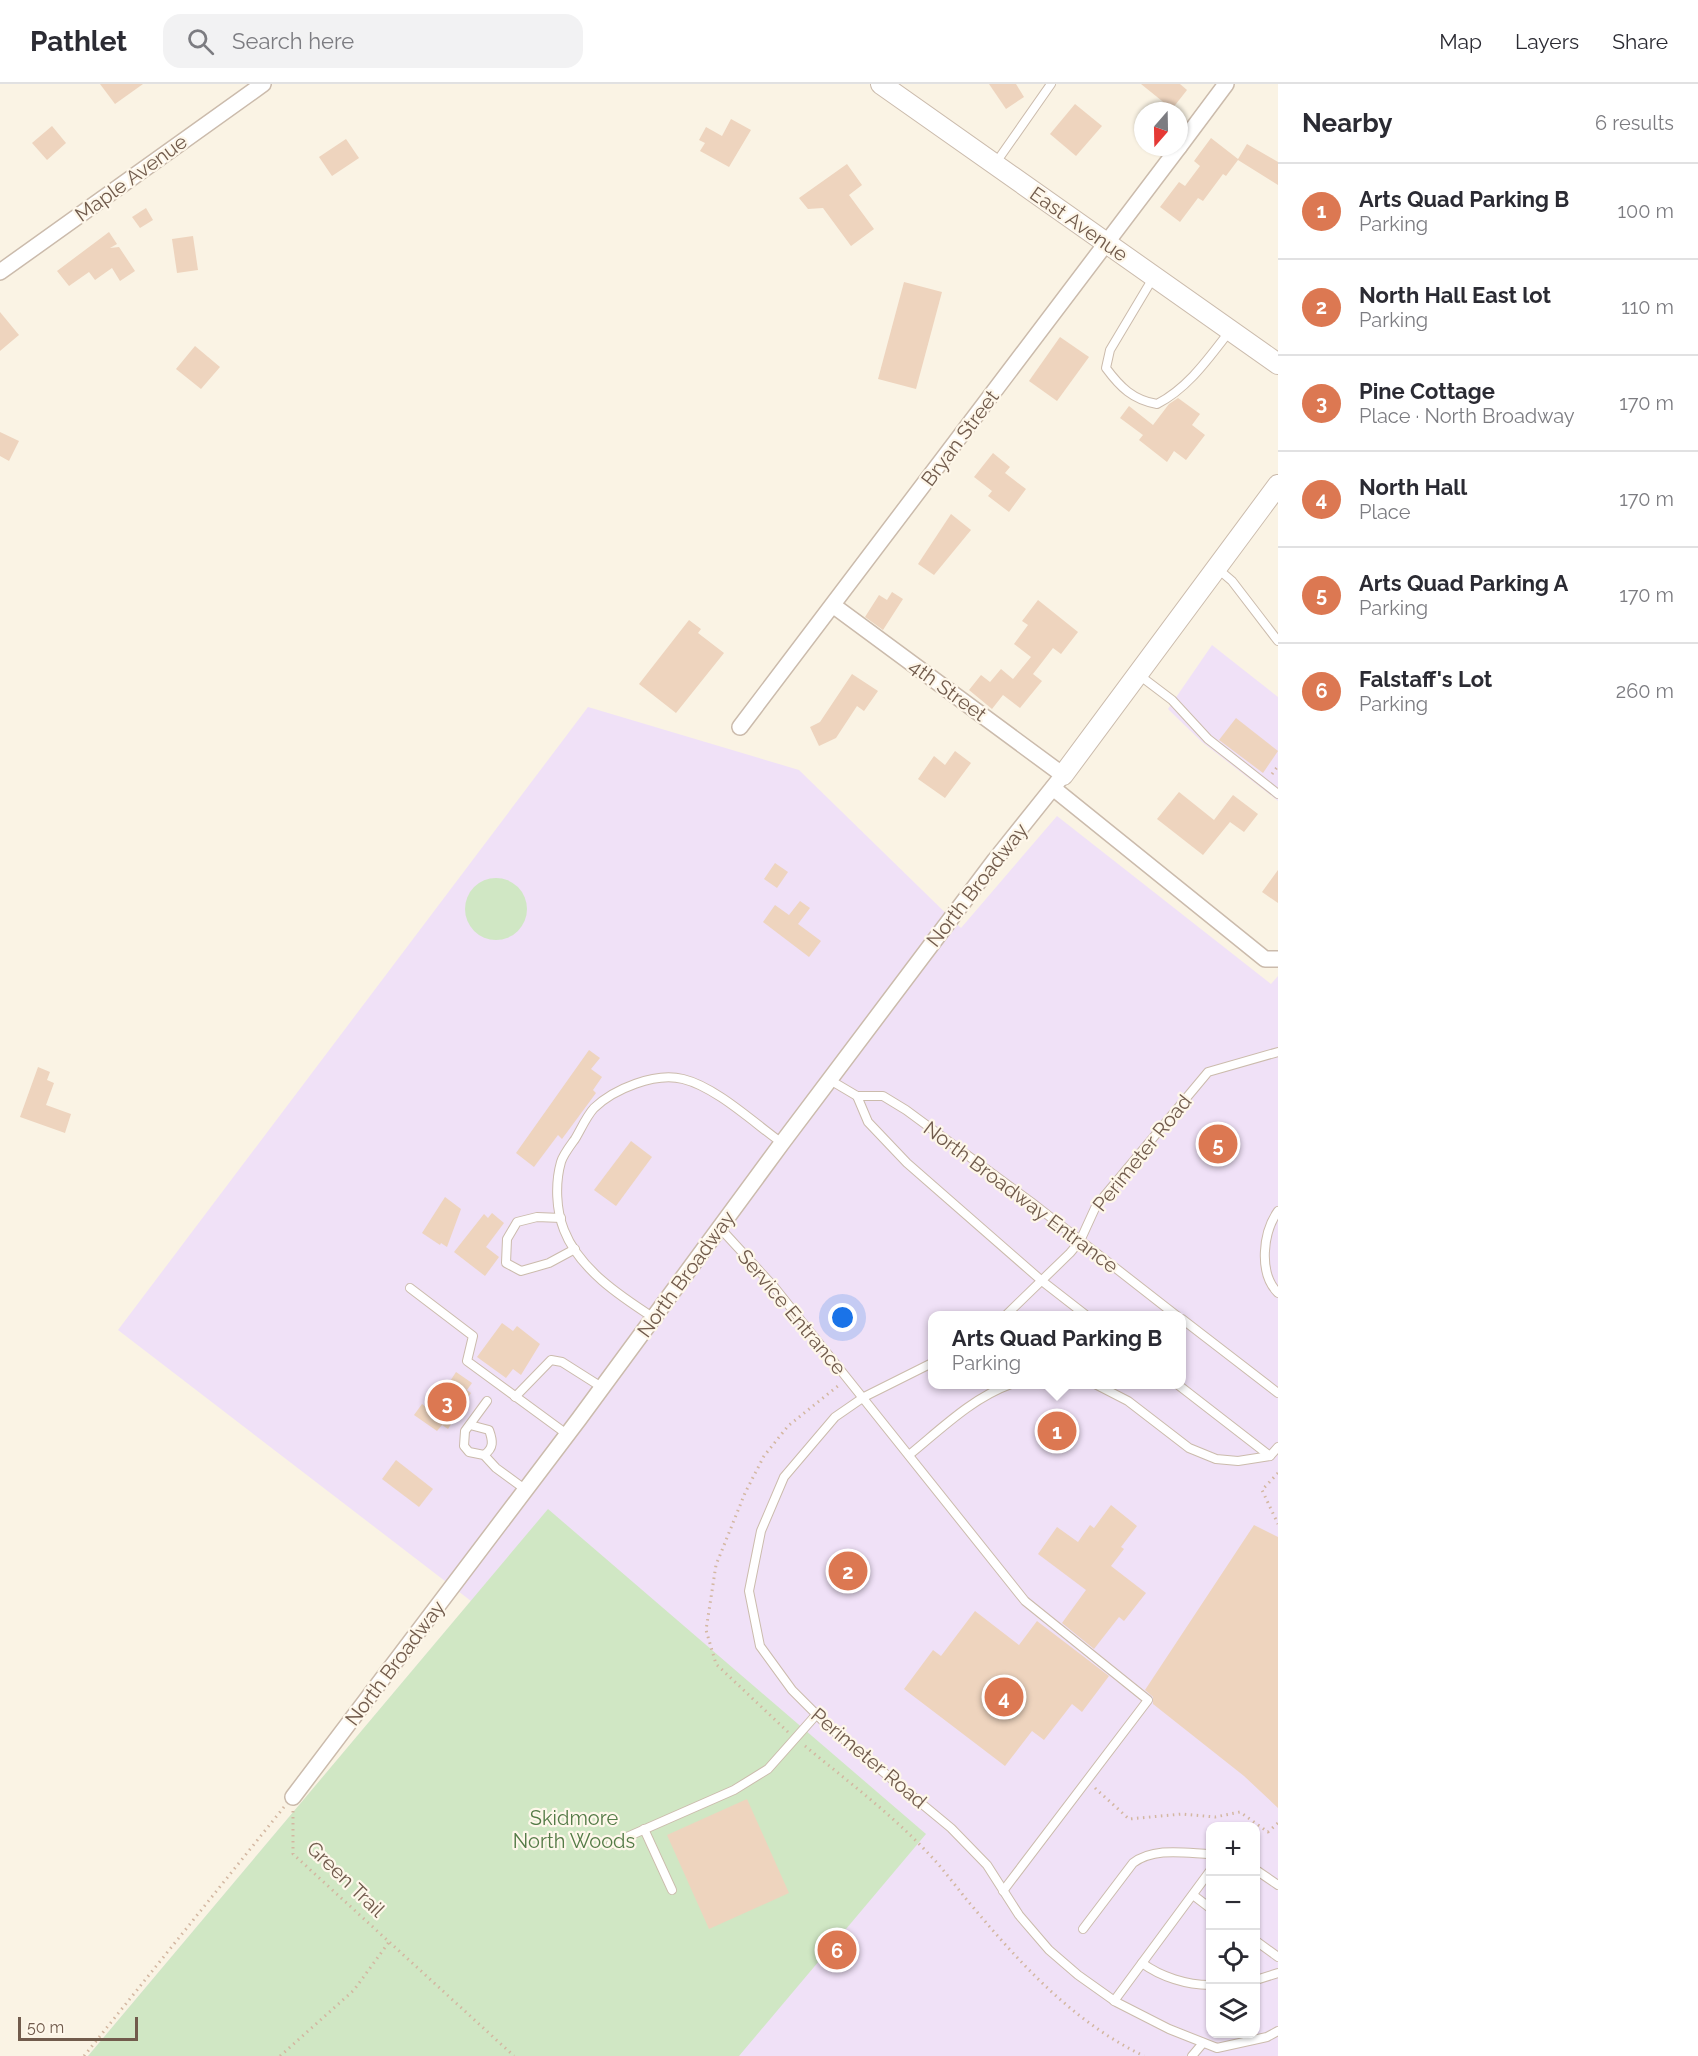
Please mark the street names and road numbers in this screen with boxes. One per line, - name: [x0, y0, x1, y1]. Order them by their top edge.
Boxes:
- street label: Maple Avenue: [70, 129, 192, 227]
- street label: East Avenue: [1025, 181, 1133, 267]
- street label: Bryan Street: [916, 385, 1004, 491]
- street label: 4th Street: [905, 654, 992, 726]
- street label: North Broadway: [921, 818, 1033, 952]
- street label: Perimeter Road: [1088, 1090, 1196, 1216]
- street label: North Broadway Entrance: [919, 1116, 1123, 1278]
- street label: North Broadway: [632, 1206, 740, 1342]
- street label: Service Entrance: [733, 1244, 852, 1380]
- street label: North Broadway: [340, 1596, 450, 1730]
- street label: Perimeter Road: [806, 1703, 932, 1813]
- street label: Green Trail: [302, 1836, 390, 1922]

